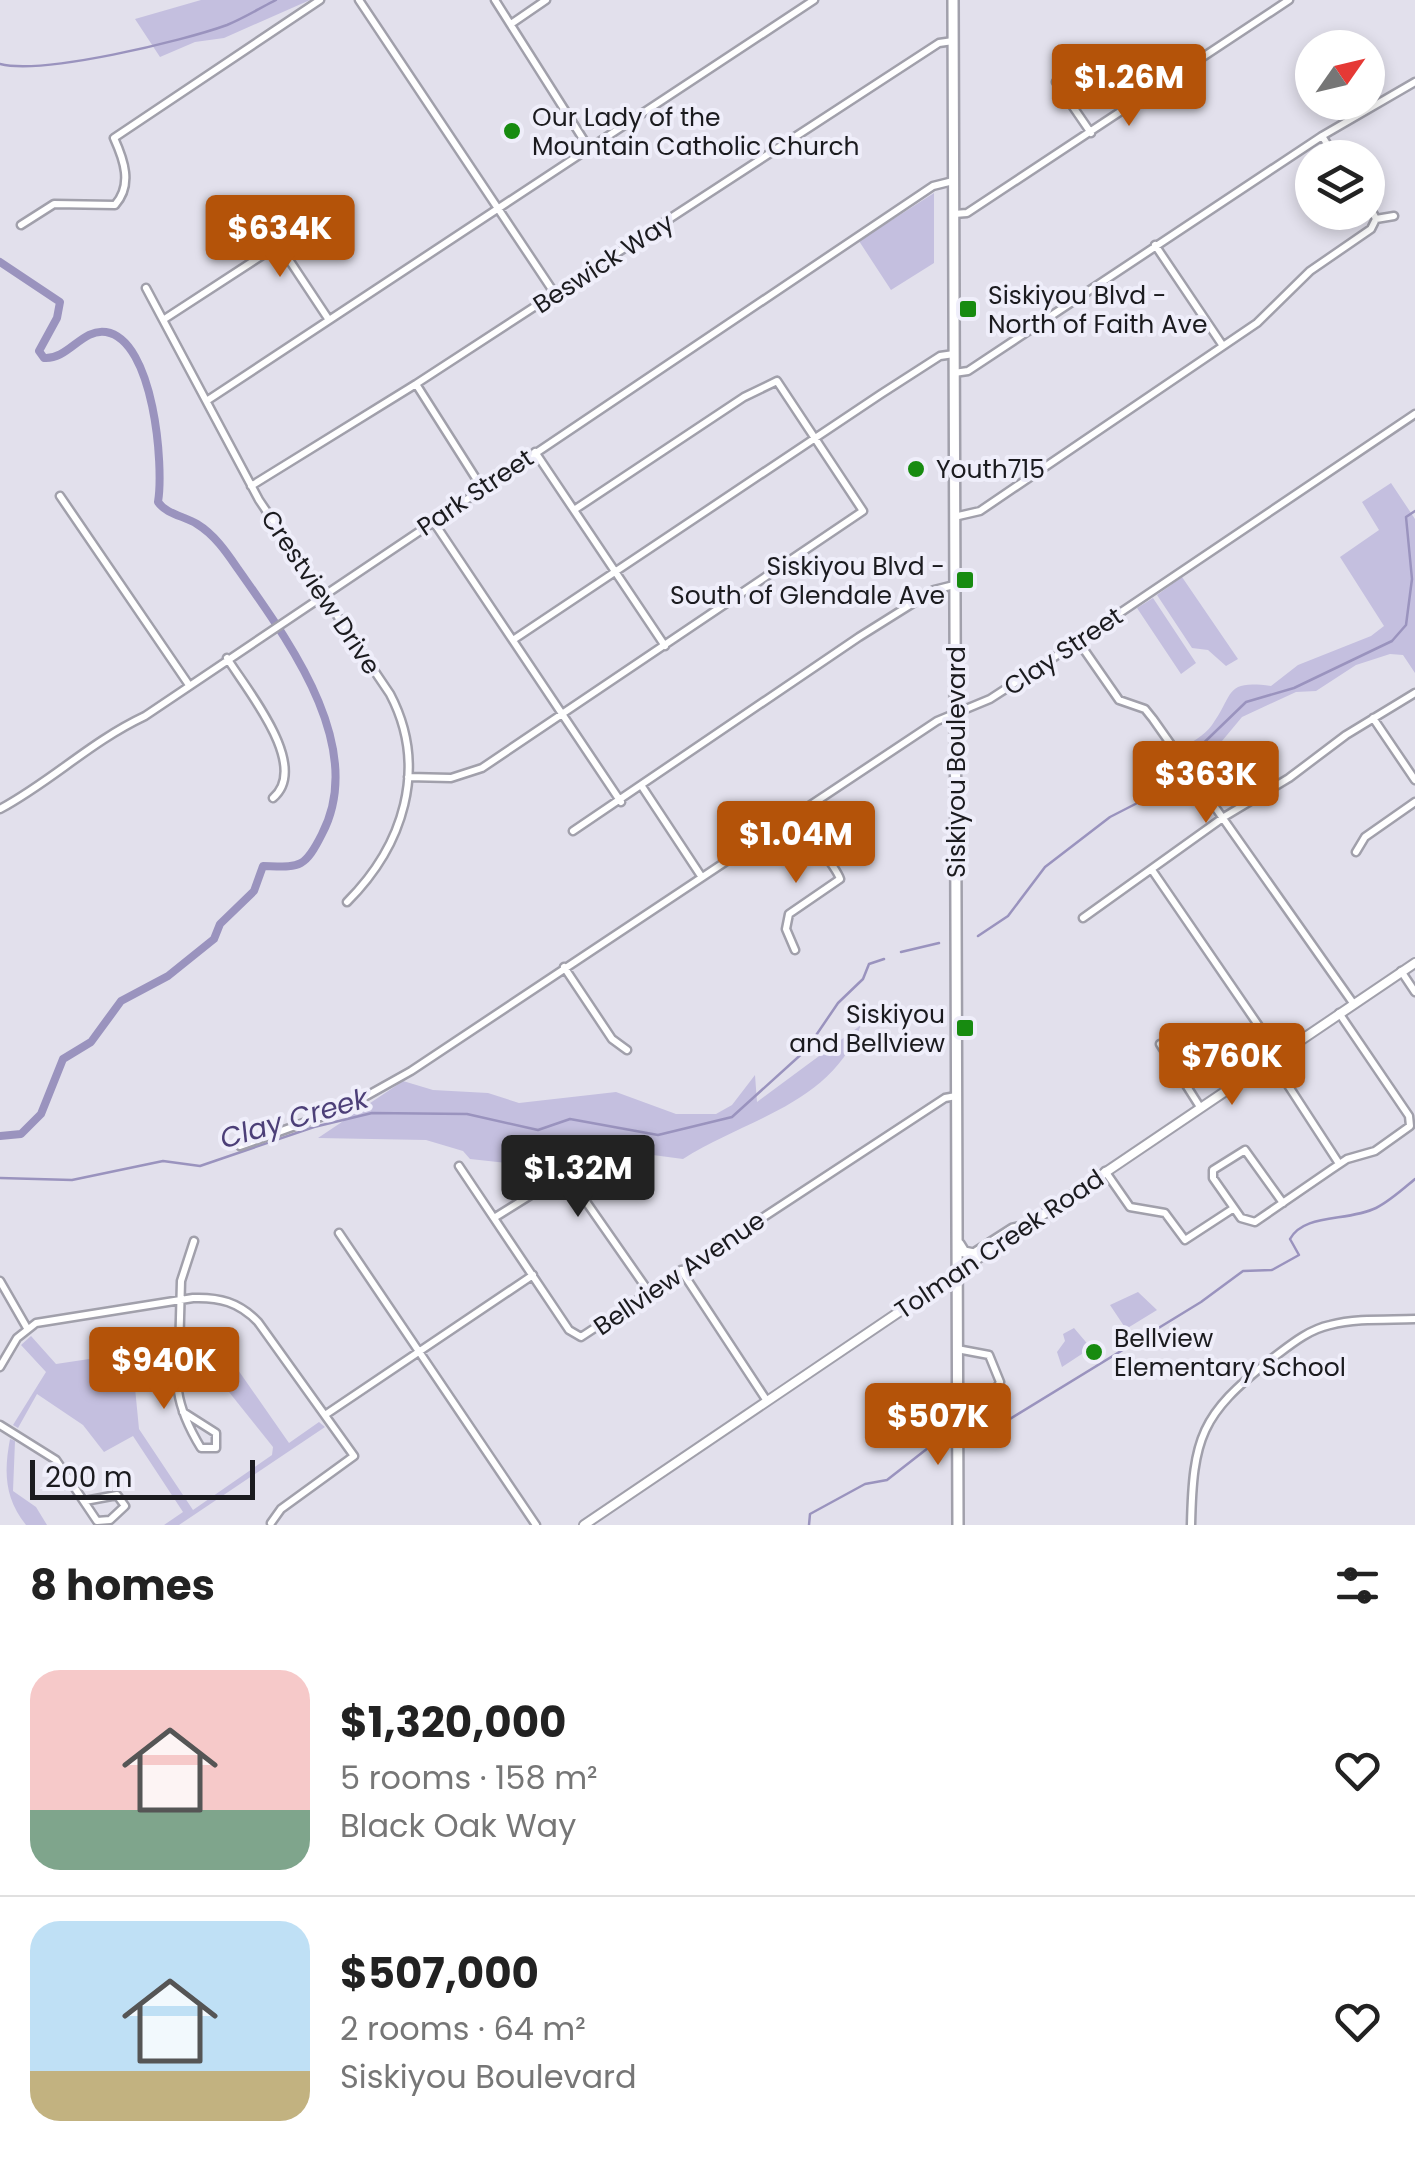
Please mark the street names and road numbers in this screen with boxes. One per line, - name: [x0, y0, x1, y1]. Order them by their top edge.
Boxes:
- street label: Beswick Way: [526, 205, 680, 322]
- street label: Park Street: [410, 441, 540, 544]
- street label: Crestview Drive: [252, 503, 389, 682]
- street label: Clay Street: [997, 599, 1130, 704]
- street label: Siskiyou Boulevard: [939, 646, 974, 878]
- street label: Tolman Creek Road: [888, 1161, 1111, 1327]
- street label: Bellview Avenue: [587, 1203, 772, 1344]

